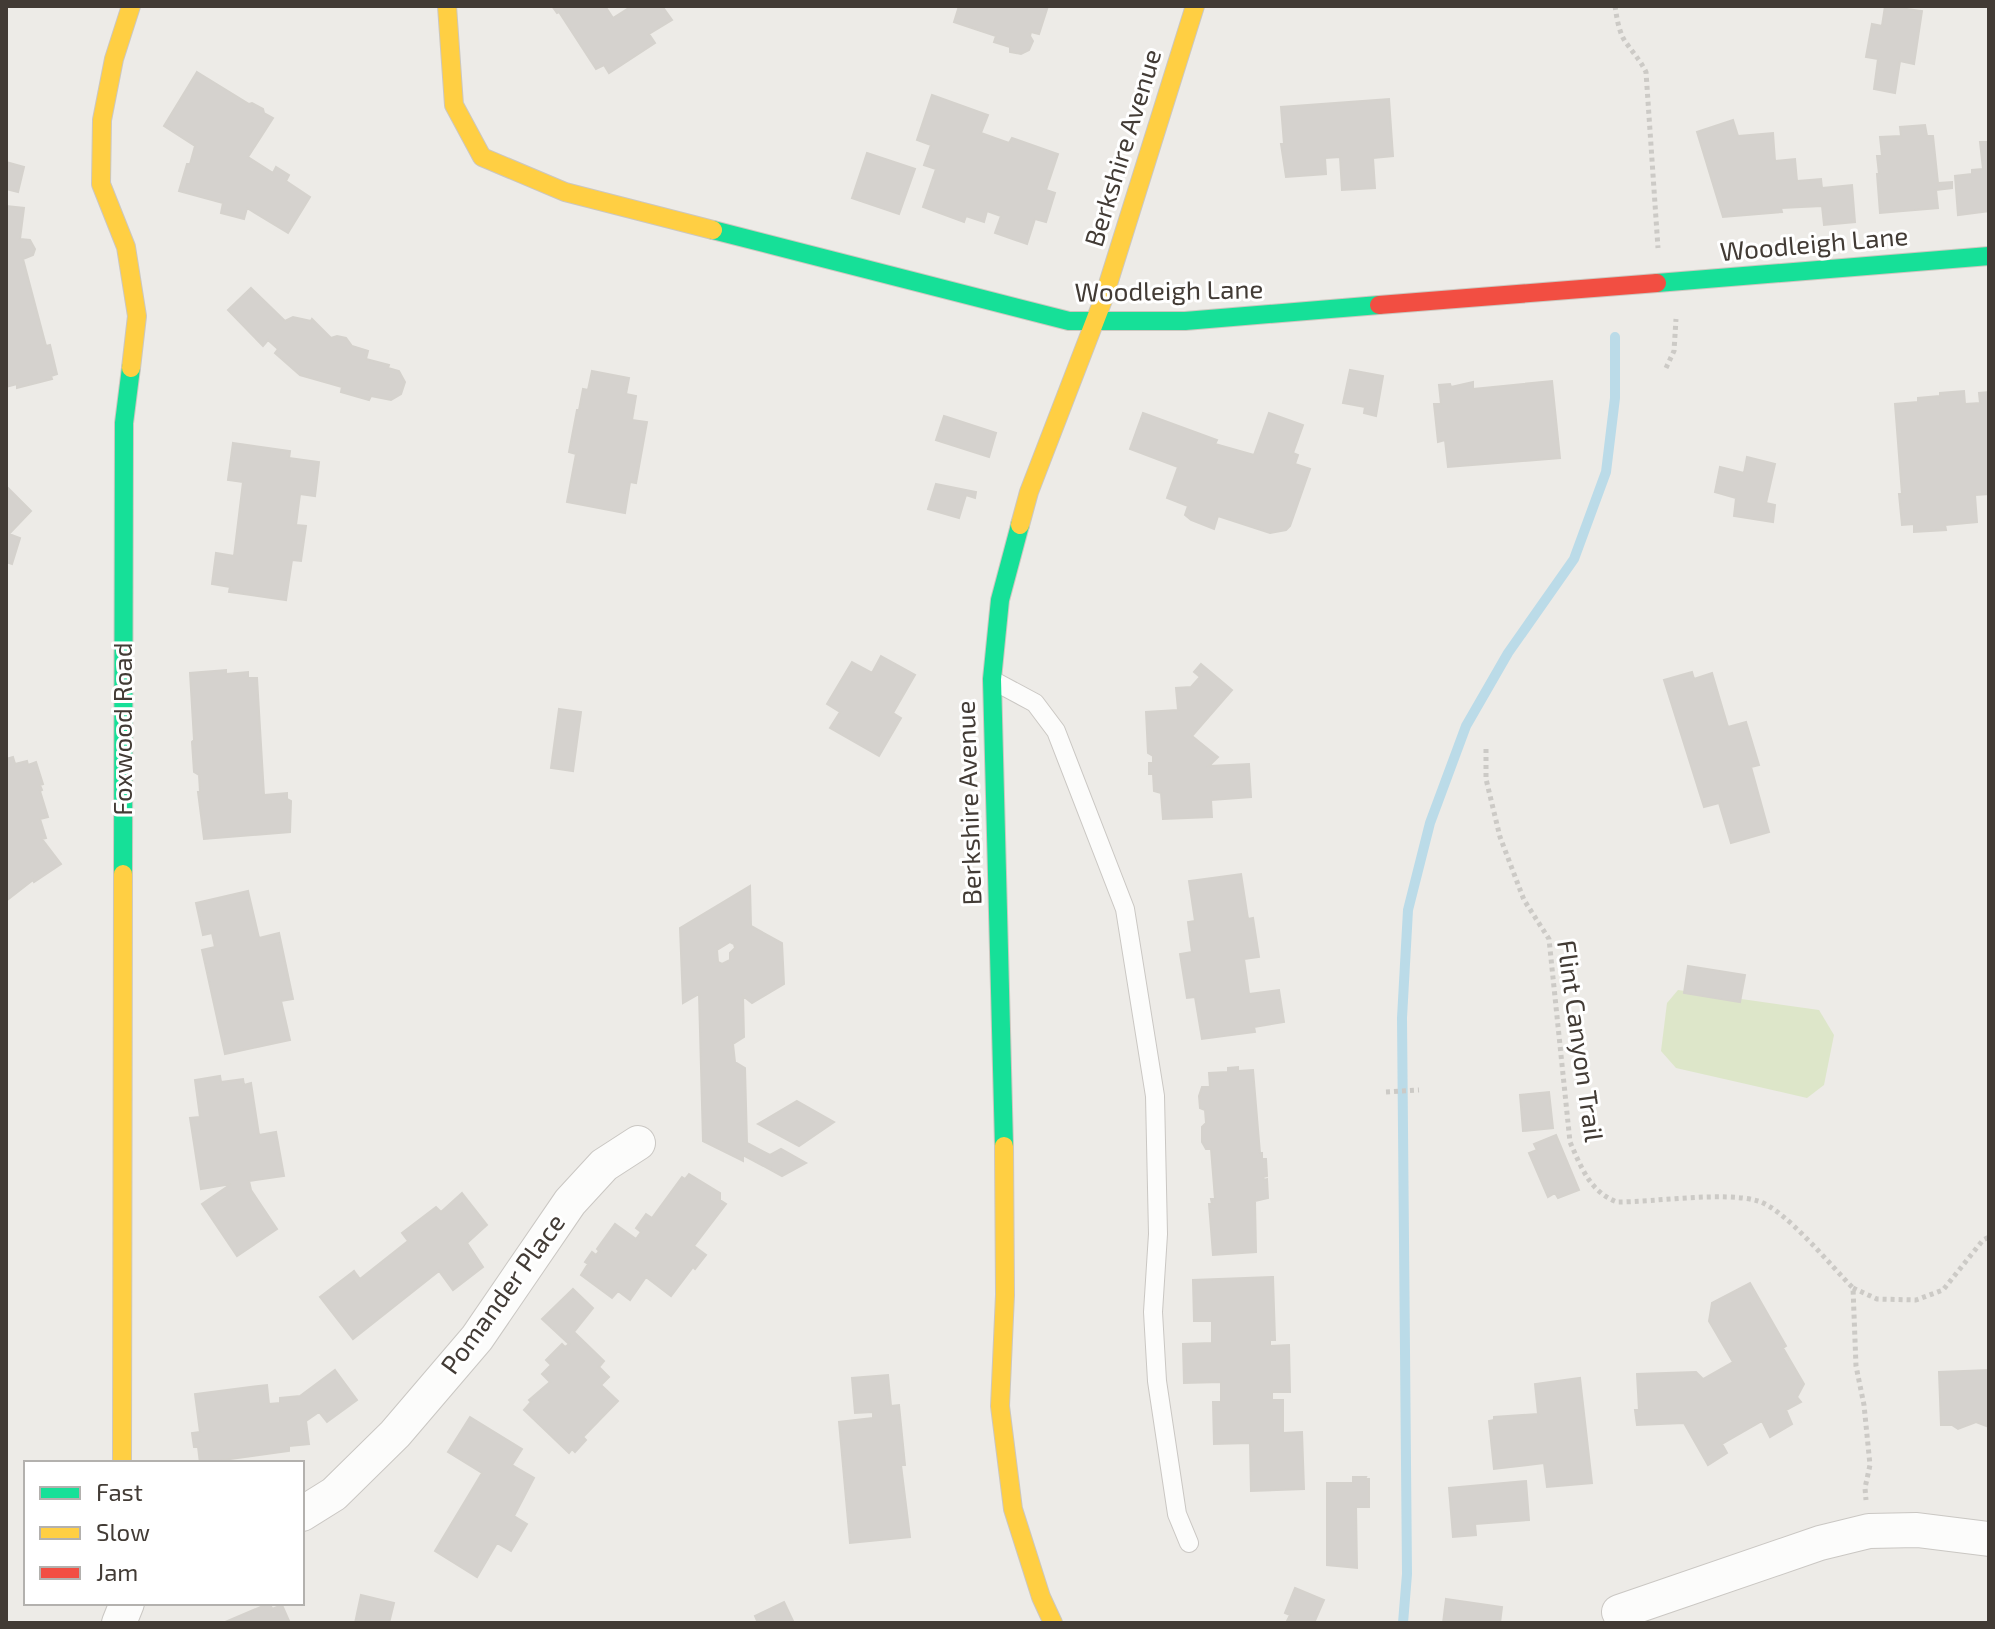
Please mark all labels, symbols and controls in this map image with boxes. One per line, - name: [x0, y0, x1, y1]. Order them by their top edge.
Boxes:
- street label: Berkshire Avenue: [1077, 45, 1166, 250]
- street label: Woodleigh Lane: [1718, 219, 1909, 266]
- street label: Woodleigh Lane: [1074, 272, 1264, 307]
- street label: Foxwood Road: [106, 642, 137, 816]
- street label: Berkshire Avenue: [948, 700, 987, 906]
- street label: Flint Canyon Trail: [1552, 938, 1611, 1144]
- street label: Pomander Place: [433, 1207, 570, 1379]
- legend: [24, 1461, 304, 1605]
- text: Fast: [96, 1477, 143, 1506]
- text: Slow: [96, 1517, 150, 1546]
- text: Jam: [96, 1557, 138, 1586]

